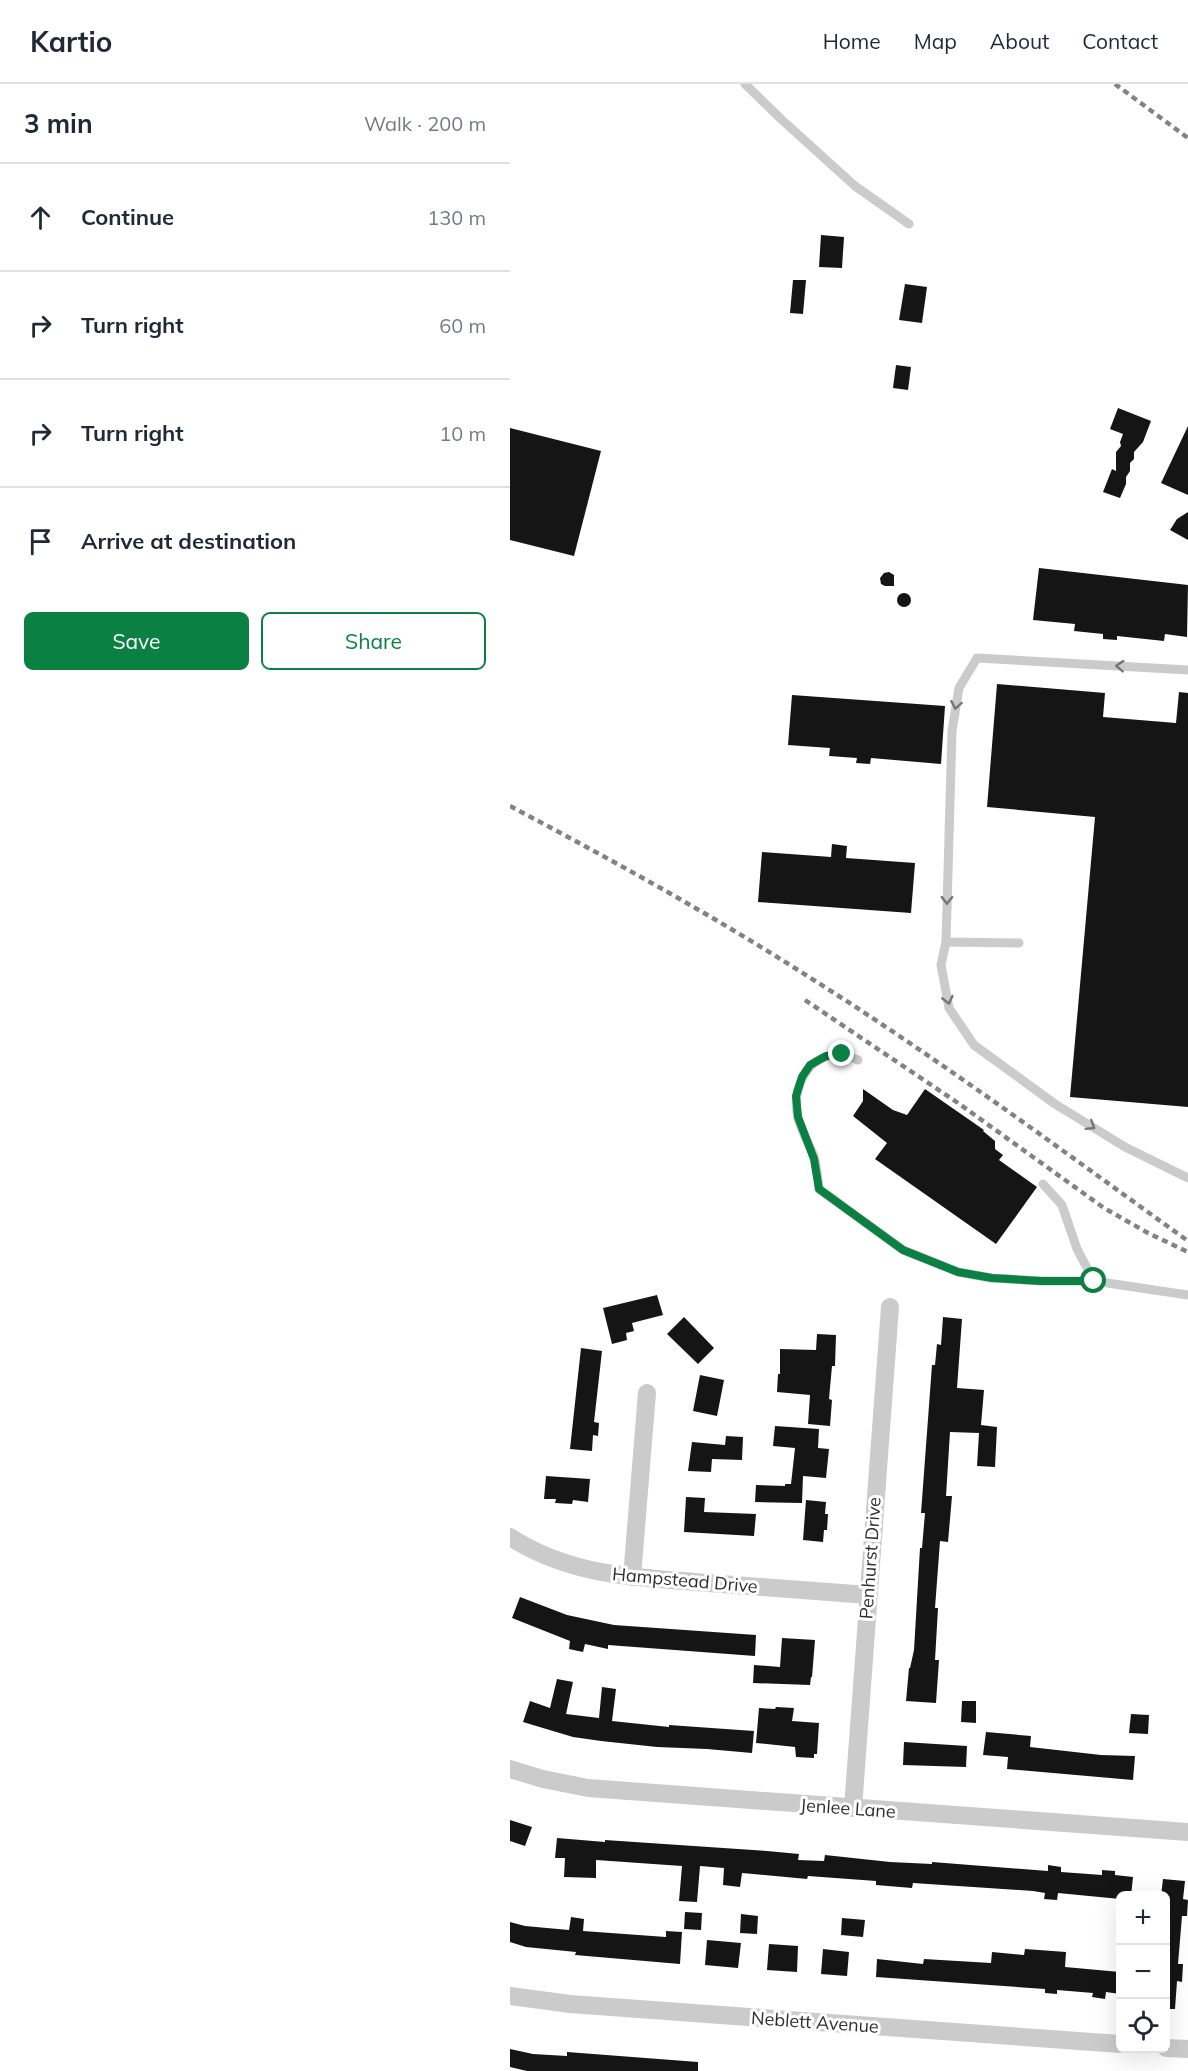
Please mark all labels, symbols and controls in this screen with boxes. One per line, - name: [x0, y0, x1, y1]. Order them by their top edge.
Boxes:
- text: Kartio: [30, 24, 112, 59]
- text: Home: [823, 28, 881, 54]
- text: Map: [914, 28, 957, 54]
- text: About: [990, 28, 1049, 54]
- text: Contact: [1082, 28, 1158, 54]
- text: 3 min: [24, 107, 93, 140]
- text: Walk · 200 m: [364, 111, 486, 136]
- icon: ahead: [24, 201, 57, 234]
- text: Continue: [81, 203, 174, 231]
- text: 130 m: [427, 205, 486, 230]
- icon: right: [24, 309, 57, 342]
- text: Turn right: [81, 311, 184, 339]
- text: 60 m: [439, 313, 486, 338]
- icon: right: [24, 417, 57, 450]
- text: Turn right: [81, 419, 184, 447]
- text: 10 m: [439, 421, 486, 446]
- icon: arrive: [24, 525, 57, 558]
- text: Arrive at destination: [81, 527, 296, 555]
- button: Save: [24, 612, 249, 670]
- button: Share: [261, 612, 486, 670]
- one-way arrow: [1115, 660, 1124, 673]
- one-way arrow: [950, 700, 963, 710]
- one-way arrow: [940, 895, 953, 904]
- one-way arrow: [941, 994, 954, 1004]
- route end: [828, 1040, 854, 1066]
- one-way arrow: [1085, 1118, 1095, 1130]
- route start: [1080, 1267, 1106, 1293]
- street label: Penhurst Drive: [854, 1496, 886, 1620]
- street label: Hampstead Drive: [611, 1562, 759, 1598]
- street label: Jenlee Lane: [799, 1793, 897, 1823]
- map controls: [1116, 1891, 1170, 2053]
- button: +: [1116, 1891, 1170, 1945]
- button: −: [1116, 1945, 1170, 1999]
- button: locate: [1116, 1999, 1170, 2053]
- street label: Neblett Avenue: [750, 2006, 880, 2038]

